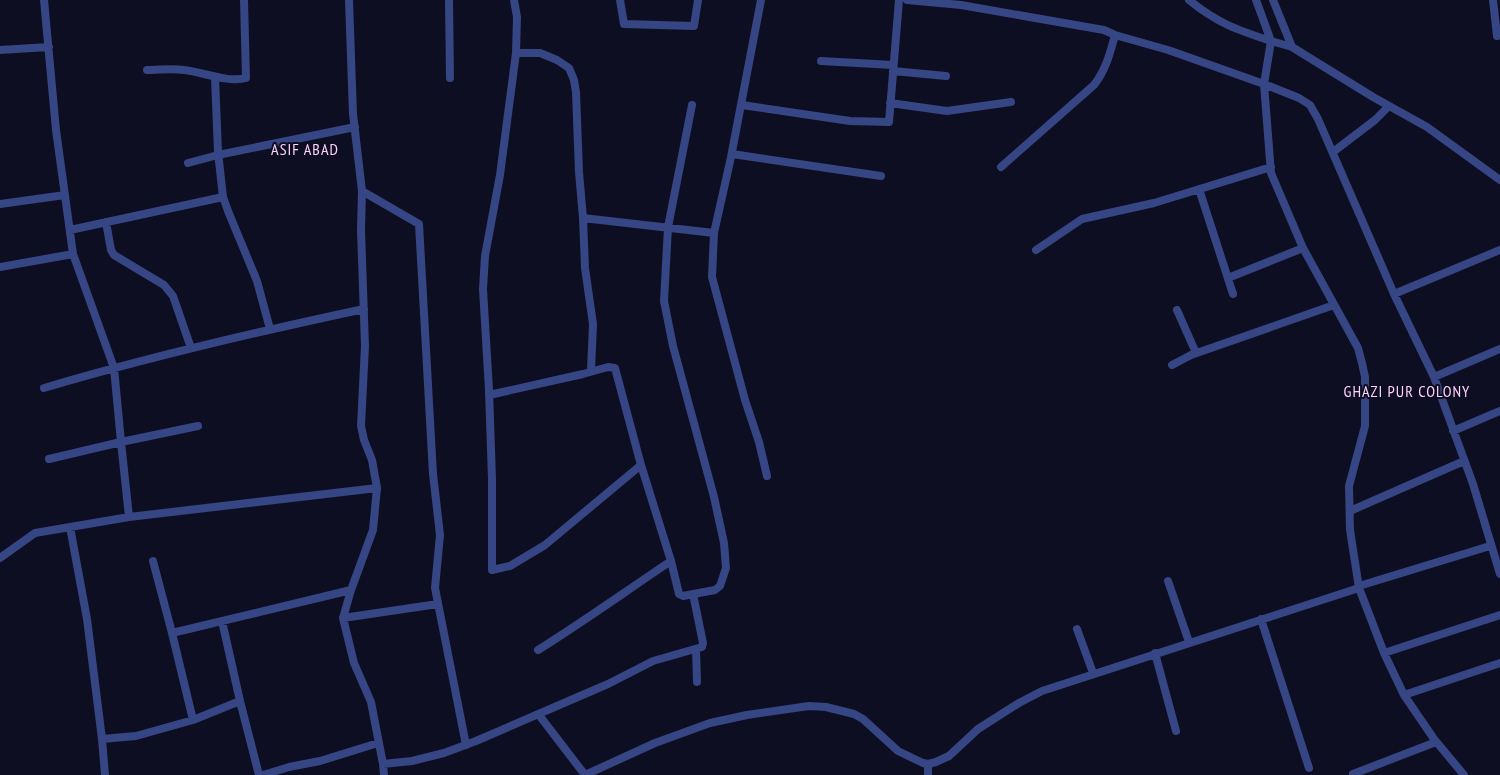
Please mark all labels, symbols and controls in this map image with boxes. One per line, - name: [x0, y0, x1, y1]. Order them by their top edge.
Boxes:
- district label: ASIF ABAD: [271, 139, 339, 159]
- district label: GHAZI PUR COLONY: [1344, 381, 1470, 401]

